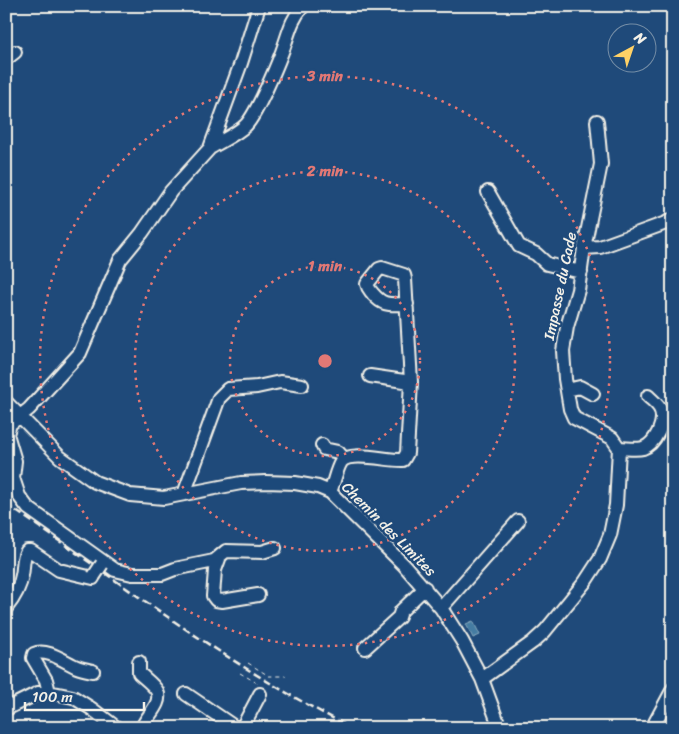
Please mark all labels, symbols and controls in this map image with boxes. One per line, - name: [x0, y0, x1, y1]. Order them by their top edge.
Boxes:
- north arrow: [606, 22, 656, 72]
- text: N: [628, 25, 652, 51]
- text: 3 min: [306, 63, 344, 89]
- text: 2 min: [306, 158, 344, 184]
- street label: Impasse du Cade: [536, 229, 584, 343]
- text: 1 min: [308, 253, 343, 279]
- centre of rings: [316, 352, 334, 370]
- street label: Chemin des Limites: [335, 475, 443, 583]
- scale bar: [25, 679, 144, 711]
- text: 100 m: [32, 684, 73, 710]

